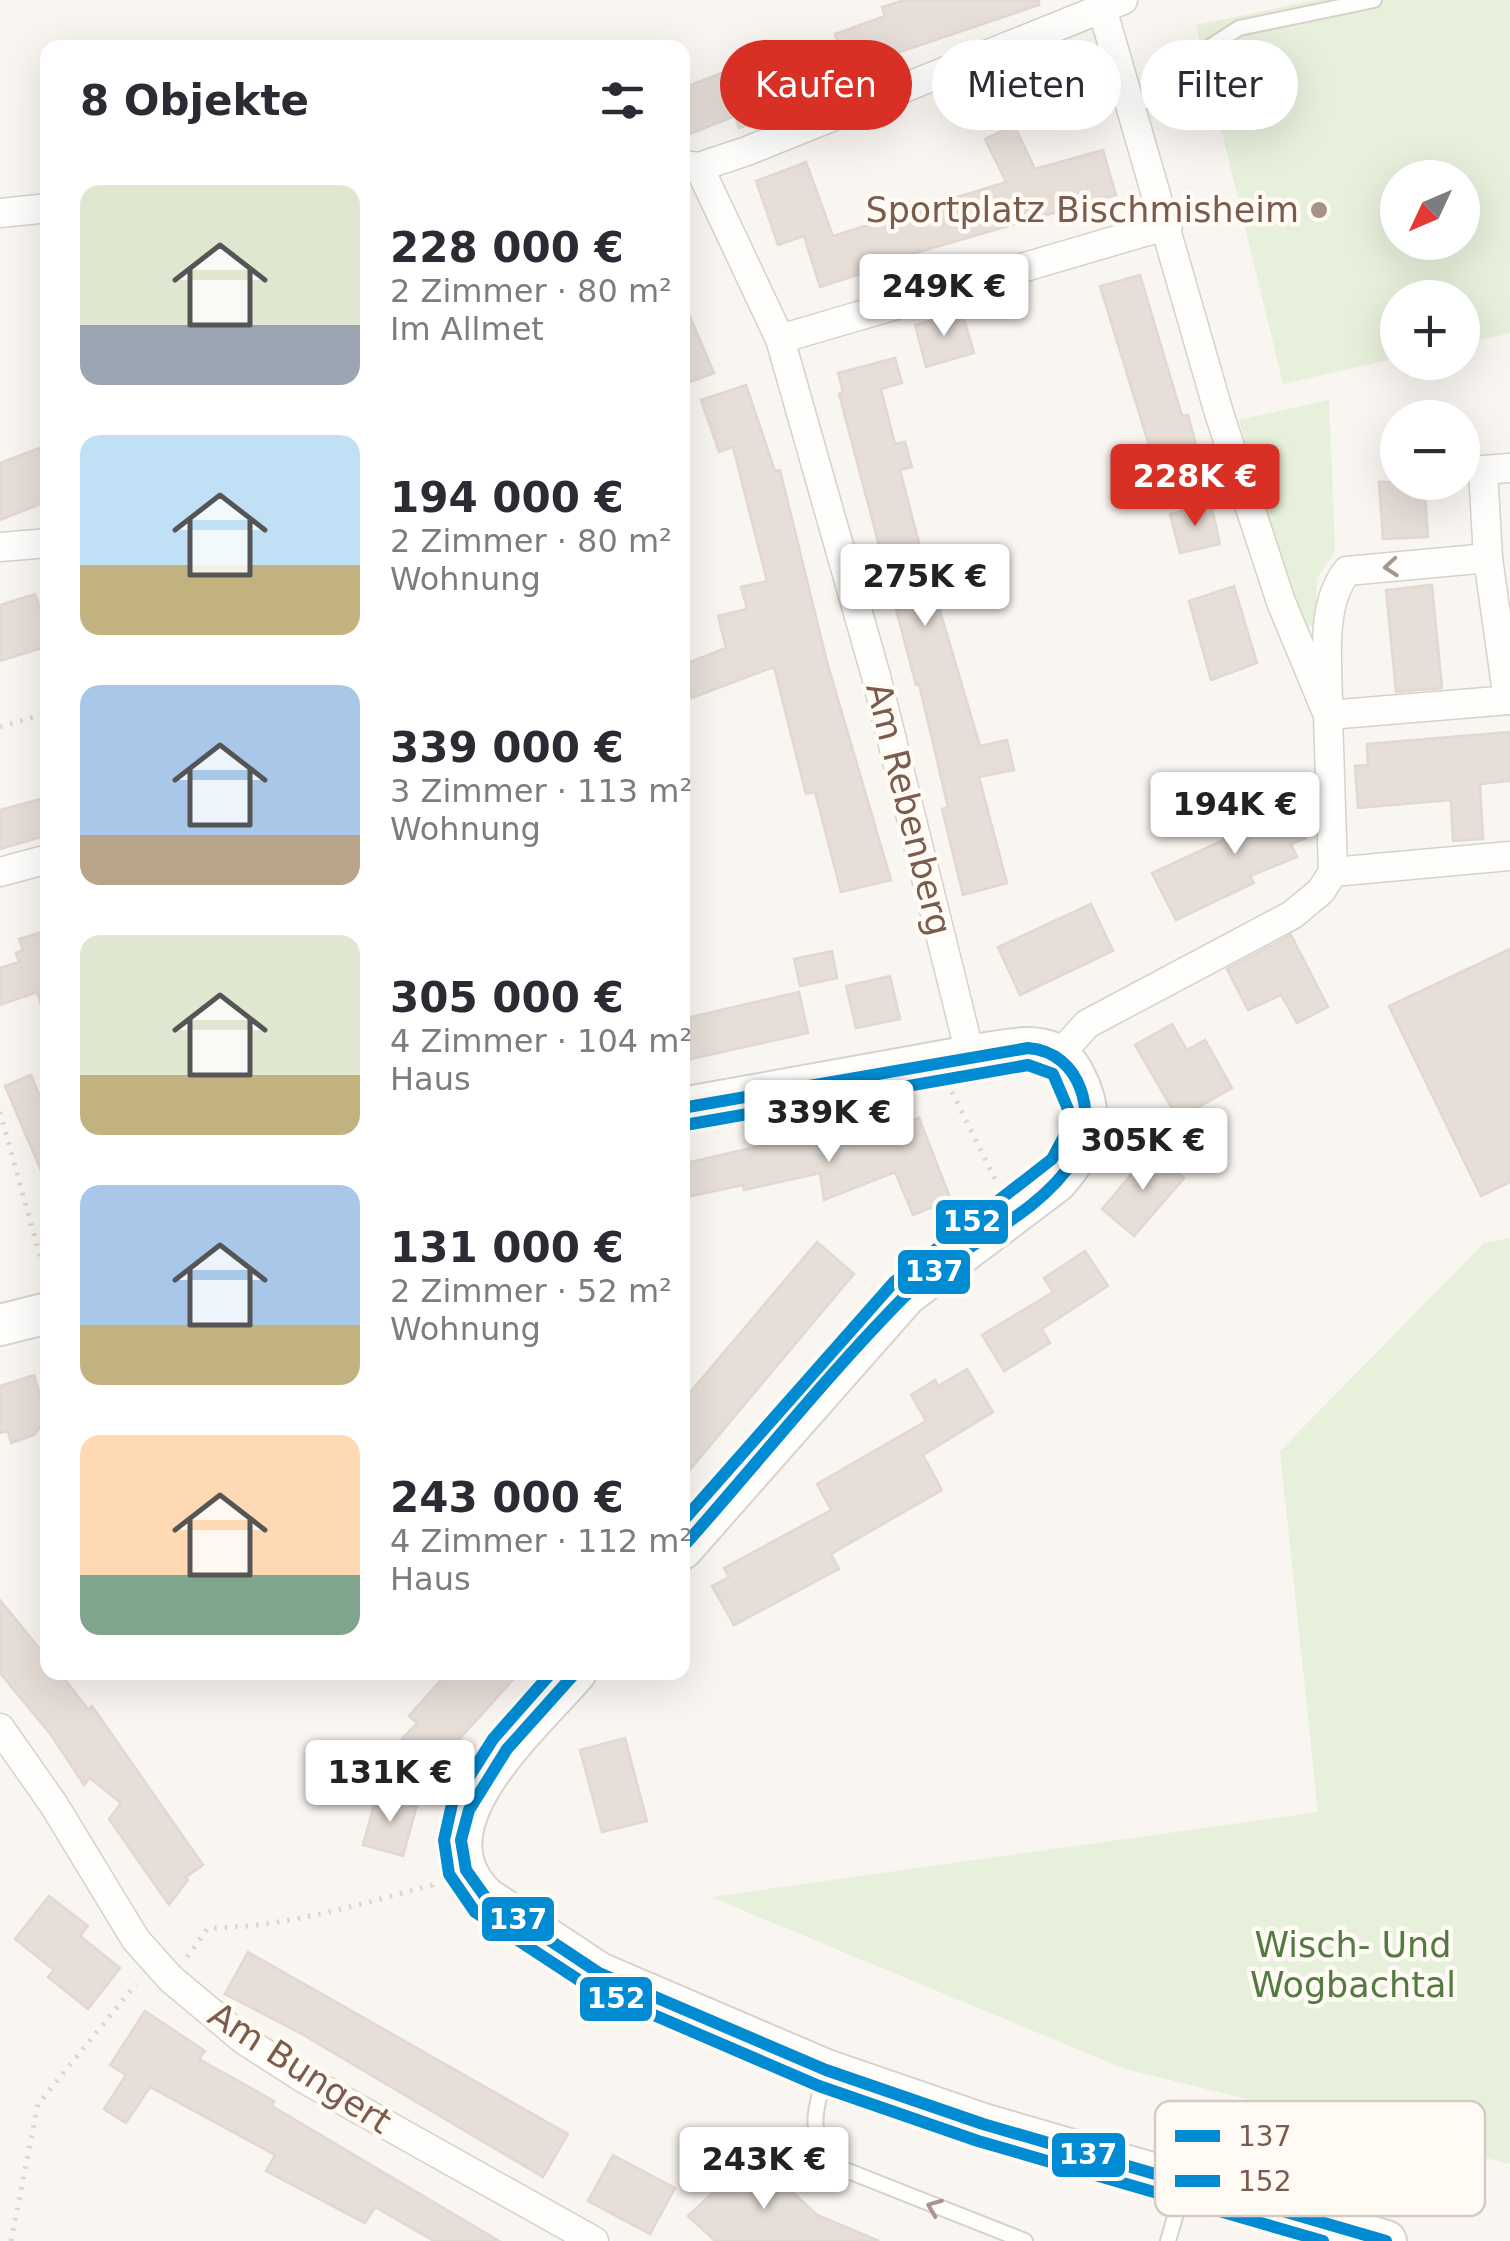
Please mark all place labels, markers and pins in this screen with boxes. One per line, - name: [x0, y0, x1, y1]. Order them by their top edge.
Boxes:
- place label: Sportplatz Bischmisheim: [865, 190, 1299, 230]
- marker: Sportplatz Bischmisheim: [1308, 199, 1330, 221]
- pin: 249K €: [863, 254, 1025, 339]
- pin: 228K €: [1114, 444, 1276, 529]
- pin: 275K €: [844, 544, 1006, 629]
- pin: 194K €: [1154, 772, 1316, 857]
- pin: 339K €: [748, 1080, 910, 1165]
- pin: 305K €: [1062, 1108, 1224, 1193]
- pin: 131K €: [309, 1740, 471, 1825]
- pin: 243K €: [683, 2127, 845, 2212]

